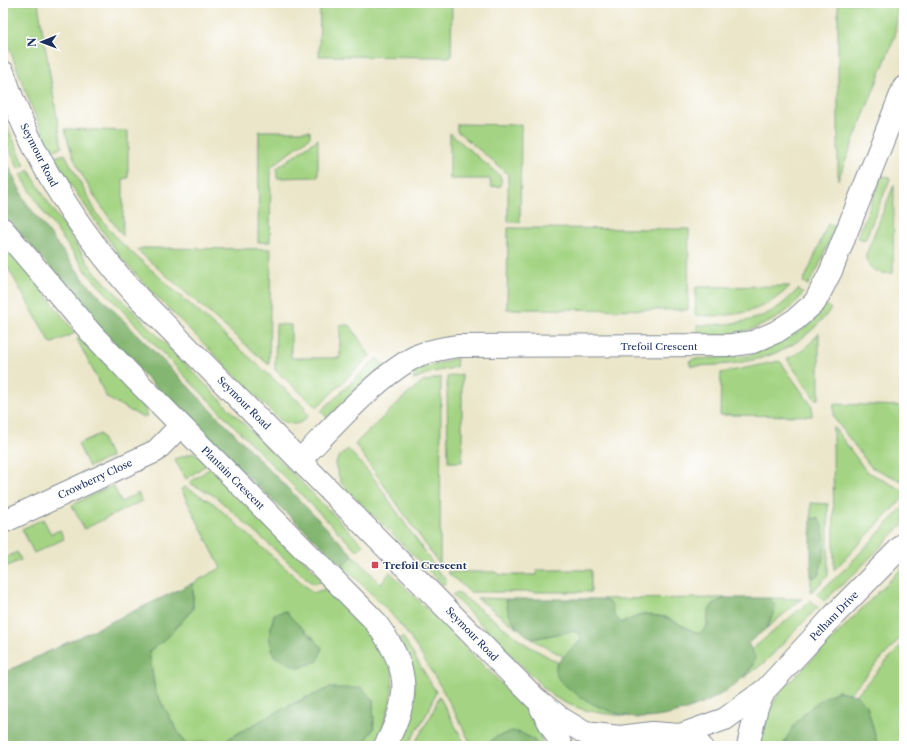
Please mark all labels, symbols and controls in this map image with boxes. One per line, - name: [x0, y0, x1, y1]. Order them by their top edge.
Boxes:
- north arrow: [22, 22, 62, 62]
- text: N: [25, 37, 39, 47]
- street label: Seymour Road: [17, 121, 61, 189]
- street label: Trefoil Crescent: [620, 340, 698, 353]
- street label: Seymour Road: [215, 374, 273, 432]
- street label: Plantain Crescent: [199, 444, 268, 513]
- street label: Crowberry Close: [56, 456, 135, 502]
- place label: Trefoil Crescent: [383, 559, 467, 572]
- marker: Trefoil Crescent: [370, 560, 380, 570]
- street label: Pelham Drive: [807, 588, 861, 644]
- street label: Seymour Road: [443, 604, 501, 664]

